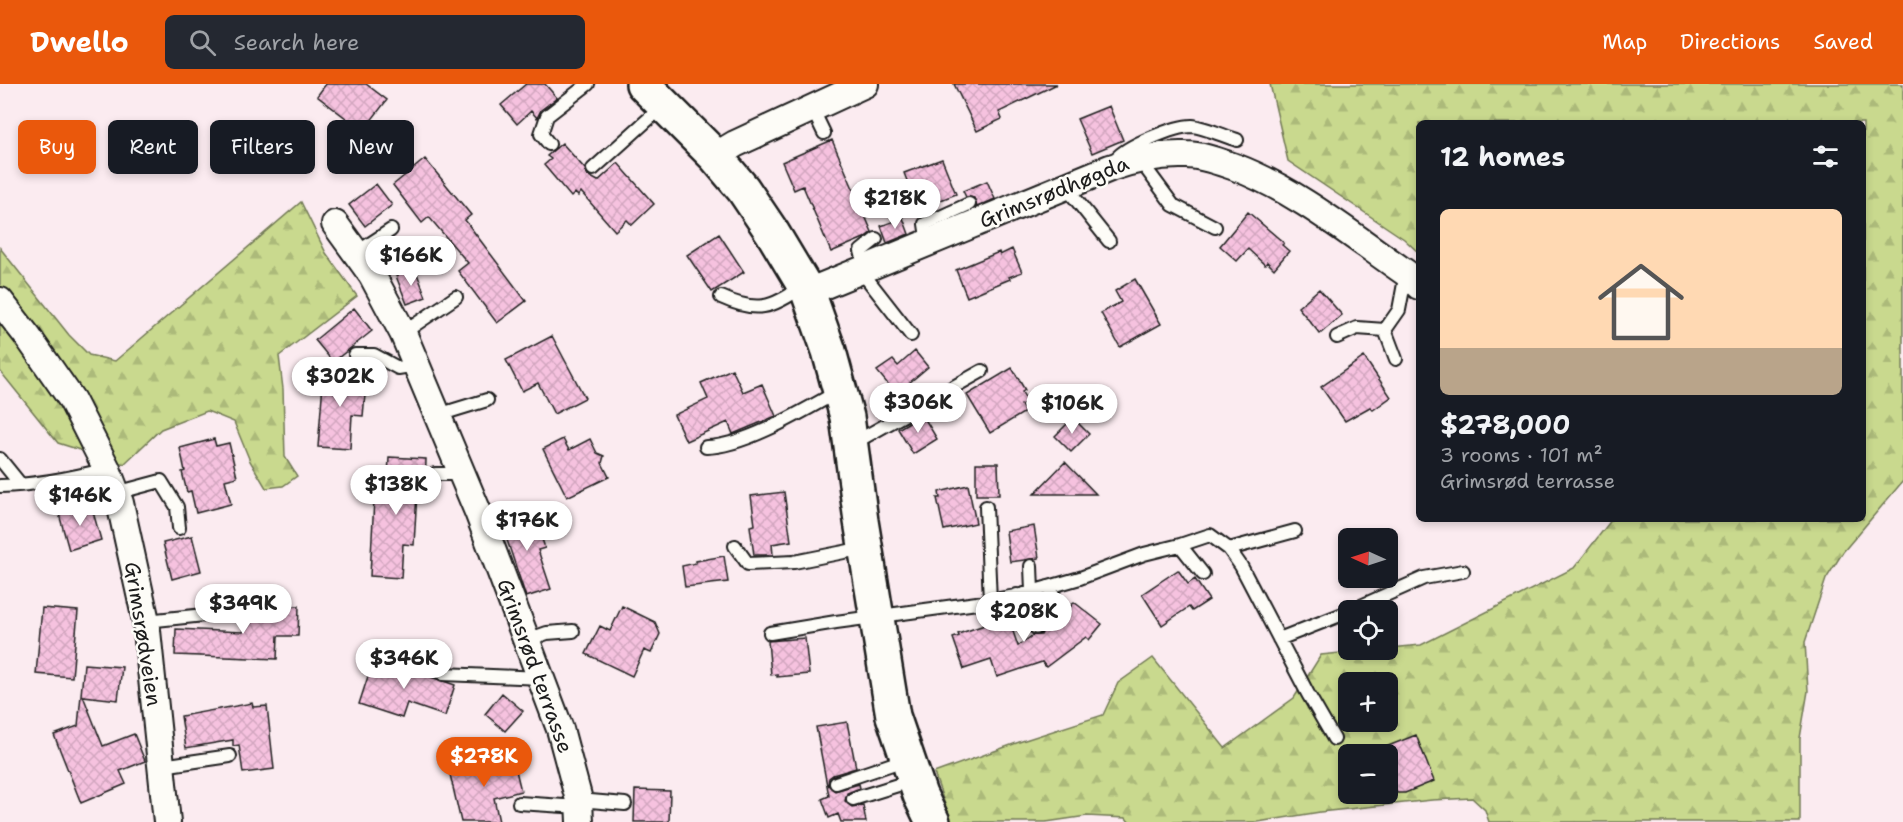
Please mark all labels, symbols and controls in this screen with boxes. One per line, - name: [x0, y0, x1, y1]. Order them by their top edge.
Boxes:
- search box: [165, 15, 585, 69]
- text: Dwello: [30, 23, 129, 61]
- icon: search: [186, 26, 219, 59]
- text: Search here: [234, 28, 360, 57]
- text: Map: [1602, 28, 1647, 56]
- text: Directions: [1680, 28, 1780, 56]
- text: Saved: [1813, 28, 1873, 56]
- chip: Buy: [18, 120, 96, 174]
- chip: Rent: [108, 120, 198, 174]
- chip: Filters: [210, 120, 315, 174]
- chip: New: [327, 120, 414, 174]
- text: 12 homes: [1440, 139, 1565, 174]
- icon: filters: [1809, 140, 1842, 173]
- street label: Grimsrødhøgda: [975, 149, 1133, 235]
- pin: $218K: [853, 179, 937, 230]
- text: $218K: [863, 185, 927, 211]
- pin: $166K: [369, 236, 453, 287]
- text: $166K: [379, 242, 443, 268]
- icon: home: [1587, 248, 1695, 356]
- pin: $302K: [298, 357, 382, 408]
- text: $302K: [306, 363, 374, 389]
- pin: $306K: [876, 383, 960, 434]
- pin: $106K: [1030, 384, 1114, 435]
- text: $306K: [883, 389, 953, 415]
- text: $106K: [1040, 390, 1104, 416]
- text: $278,000: [1440, 407, 1570, 442]
- text: 3 rooms · 101 m²: [1440, 442, 1603, 468]
- pin: $138K: [354, 465, 438, 516]
- text: Grimsrød terrasse: [1440, 468, 1615, 494]
- text: $138K: [364, 471, 428, 497]
- pin: $146K: [38, 476, 122, 527]
- text: $146K: [48, 482, 112, 508]
- pin: $176K: [485, 501, 569, 552]
- text: $176K: [495, 507, 559, 533]
- north arrow: [1338, 528, 1398, 588]
- map controls: [1338, 528, 1398, 804]
- street label: Grimsrødveien: [118, 560, 168, 709]
- street label: Grimsrød terrasse: [490, 575, 580, 757]
- pin: $349K: [201, 584, 285, 635]
- text: $349K: [209, 590, 277, 616]
- pin: $208K: [982, 592, 1066, 643]
- text: $208K: [990, 598, 1058, 624]
- button: locate: [1338, 600, 1398, 660]
- pin: $346K: [362, 639, 446, 690]
- text: $346K: [370, 645, 438, 671]
- button: +: [1338, 672, 1398, 732]
- pin: $278K: [442, 737, 526, 788]
- text: $278K: [450, 743, 518, 769]
- button: −: [1338, 744, 1398, 804]

